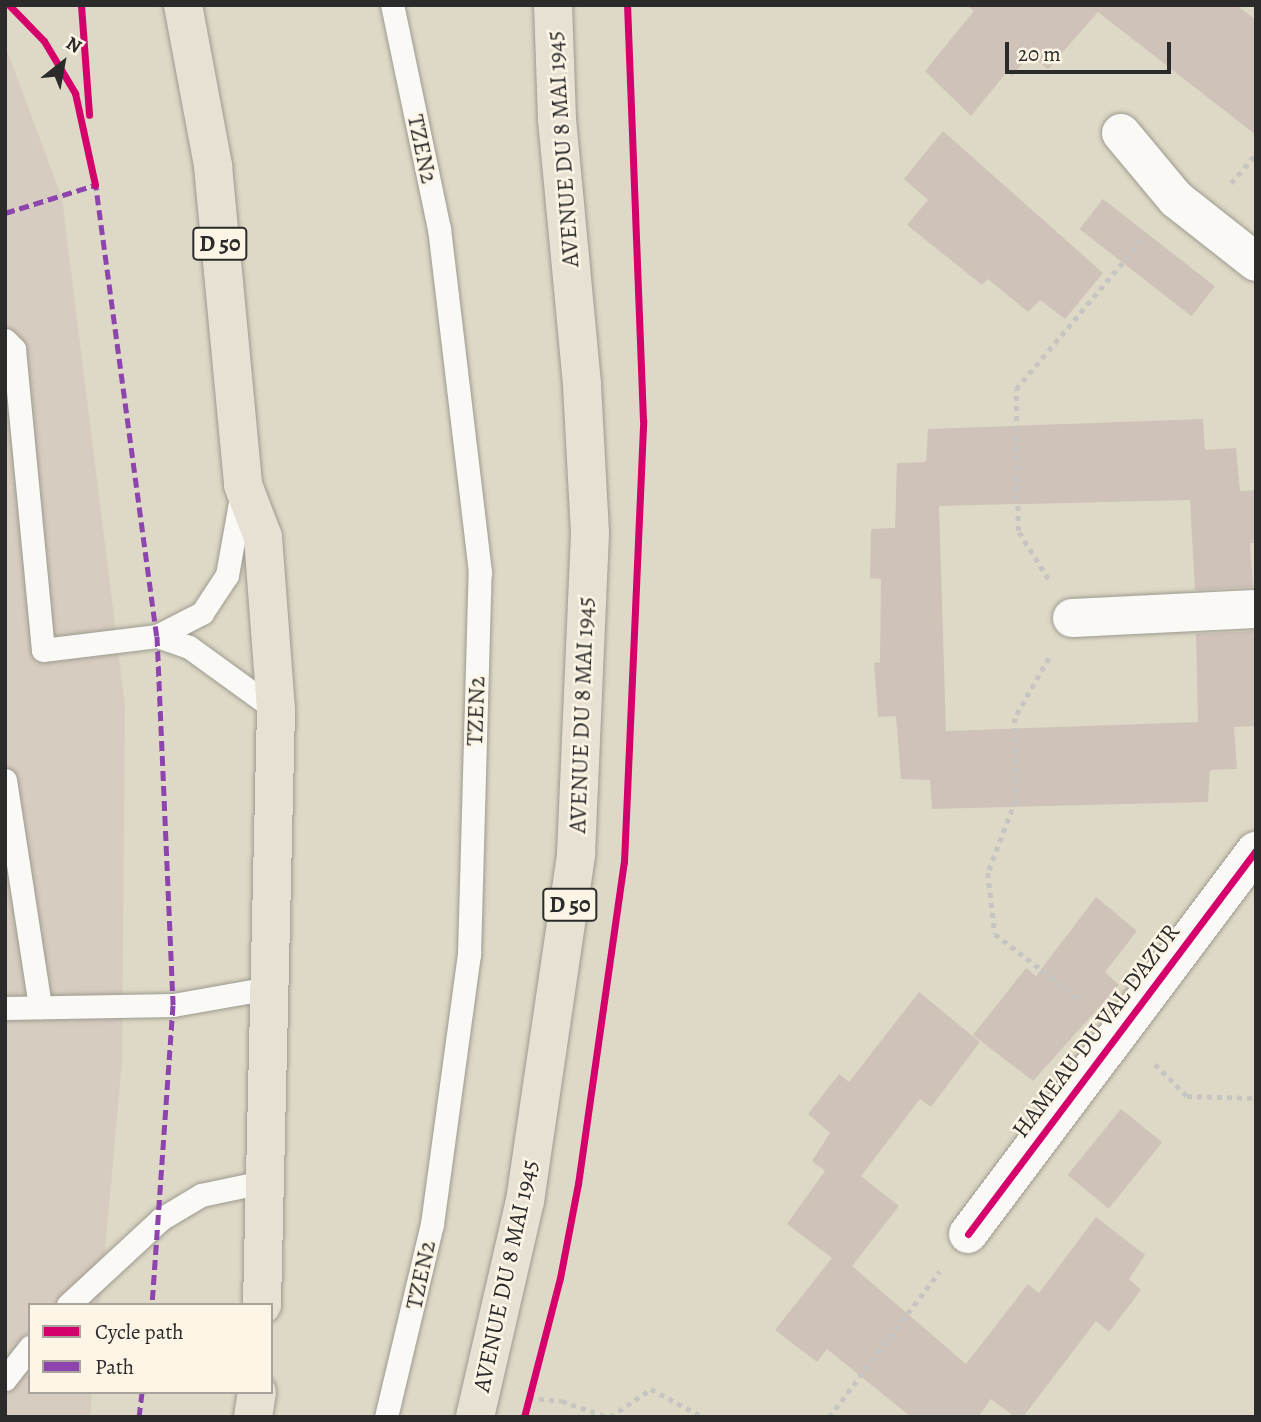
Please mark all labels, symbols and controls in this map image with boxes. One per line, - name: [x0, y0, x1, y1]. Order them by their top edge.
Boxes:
- north arrow: [28, 28, 98, 98]
- scale bar: [1009, 28, 1175, 72]
- text: N: [61, 30, 86, 60]
- street label: AVENUE DU 8 MAI 1945: [540, 30, 586, 268]
- text: 20 m: [1018, 40, 1061, 68]
- street label: TZEN2: [401, 112, 443, 186]
- road number: D 50: [192, 224, 248, 264]
- street label: AVENUE DU 8 MAI 1945: [563, 596, 601, 834]
- street label: TZEN2: [460, 676, 492, 746]
- road number: D 50: [542, 885, 598, 924]
- street label: HAMEAU DU VAL D'AZUR: [1006, 918, 1186, 1144]
- street label: AVENUE DU 8 MAI 1945: [467, 1157, 545, 1395]
- street label: TZEN2: [400, 1238, 442, 1312]
- legend: [28, 1303, 273, 1394]
- text: Cycle path: [95, 1318, 184, 1346]
- text: Path: [95, 1353, 134, 1381]

